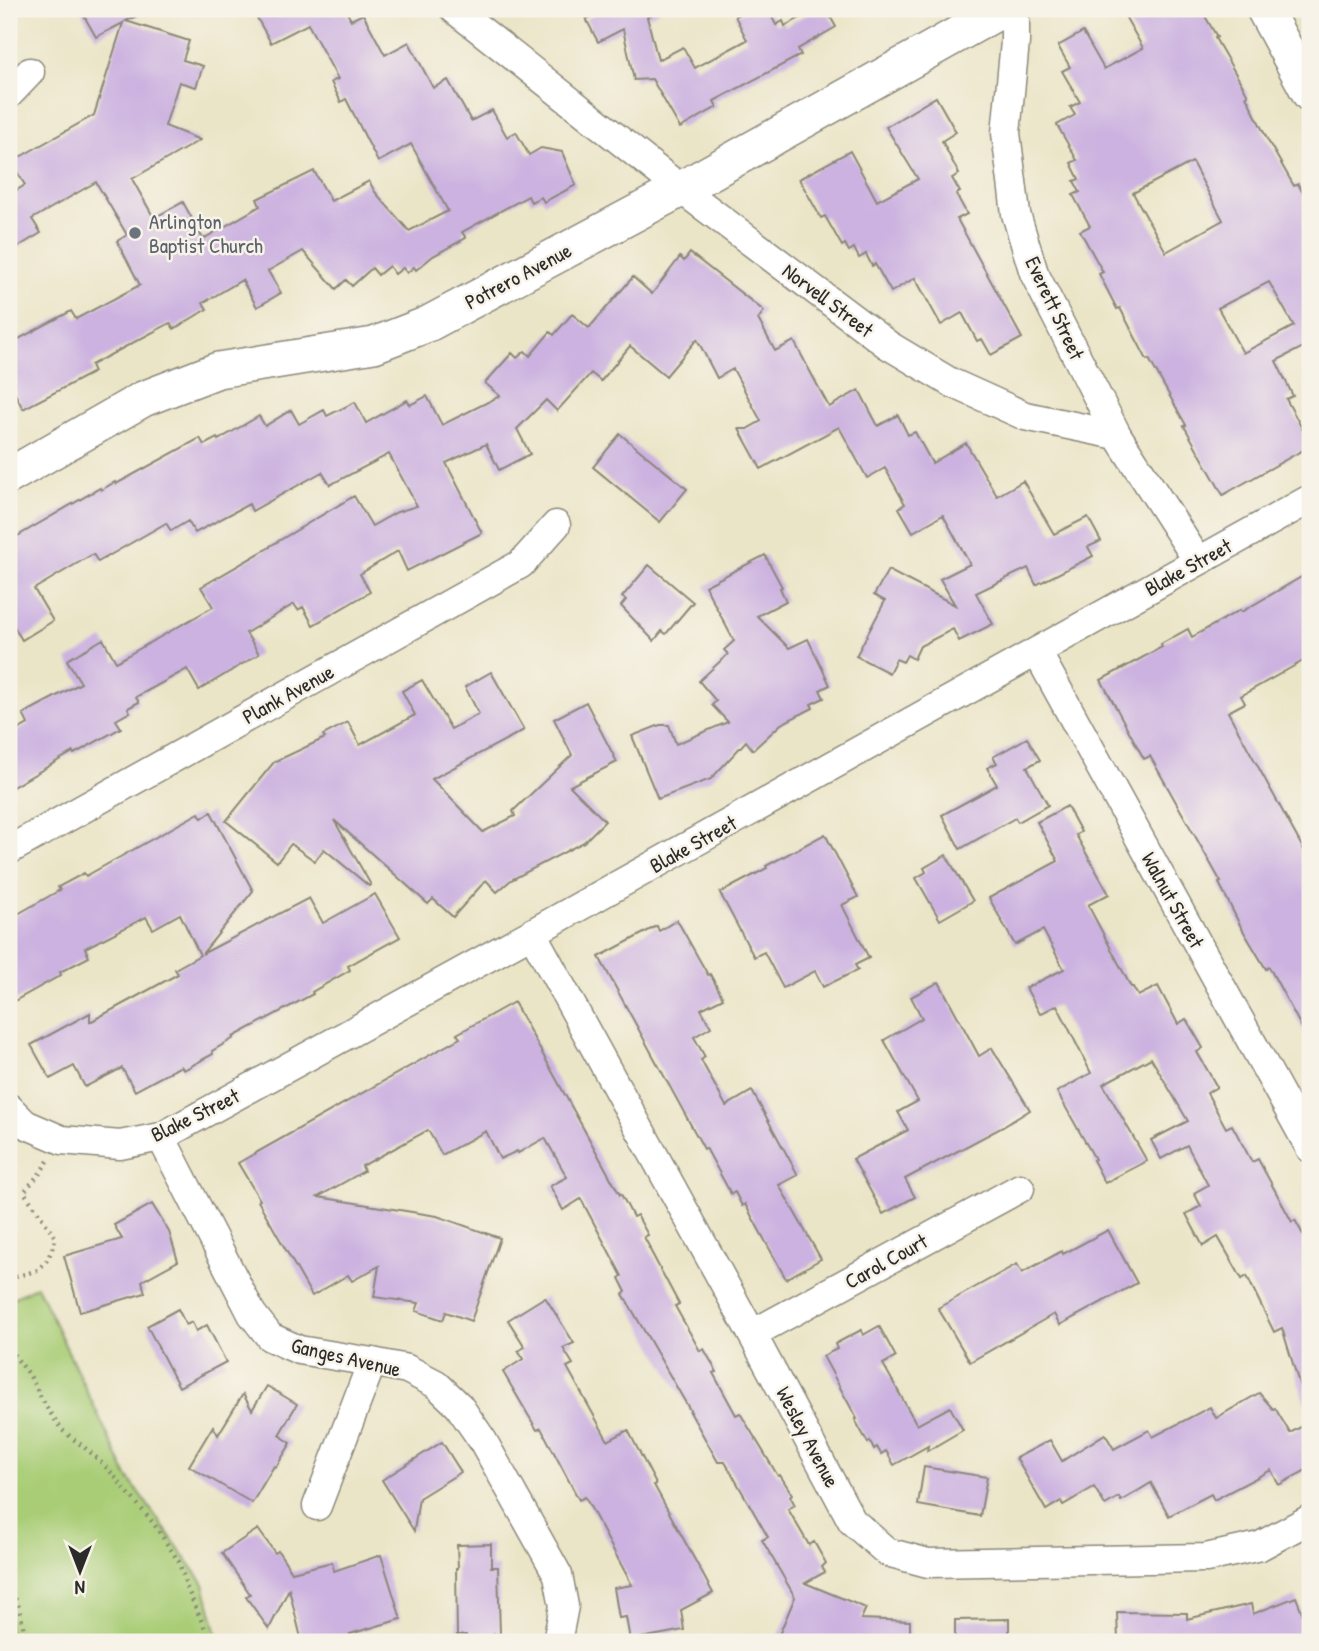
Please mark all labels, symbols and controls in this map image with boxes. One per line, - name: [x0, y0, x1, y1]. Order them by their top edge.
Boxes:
- place label: Arlington Baptist Church: [149, 207, 263, 260]
- marker: Arlington Baptist Church: [127, 225, 143, 241]
- street label: Potrero Avenue: [460, 236, 576, 316]
- street label: Everett Street: [1018, 252, 1092, 365]
- street label: Norvell Street: [776, 256, 880, 344]
- street label: Blake Street: [1139, 531, 1237, 603]
- street label: Plank Avenue: [237, 657, 339, 731]
- street label: Blake Street: [644, 808, 742, 880]
- street label: Walnut Street: [1135, 847, 1212, 954]
- street label: Blake Street: [146, 1081, 245, 1149]
- street label: Carol Court: [839, 1226, 933, 1296]
- street label: Ganges Avenue: [288, 1330, 404, 1384]
- street label: Wesley Avenue: [769, 1381, 847, 1493]
- north arrow: [46, 1536, 116, 1606]
- text: N: [75, 1575, 85, 1601]

